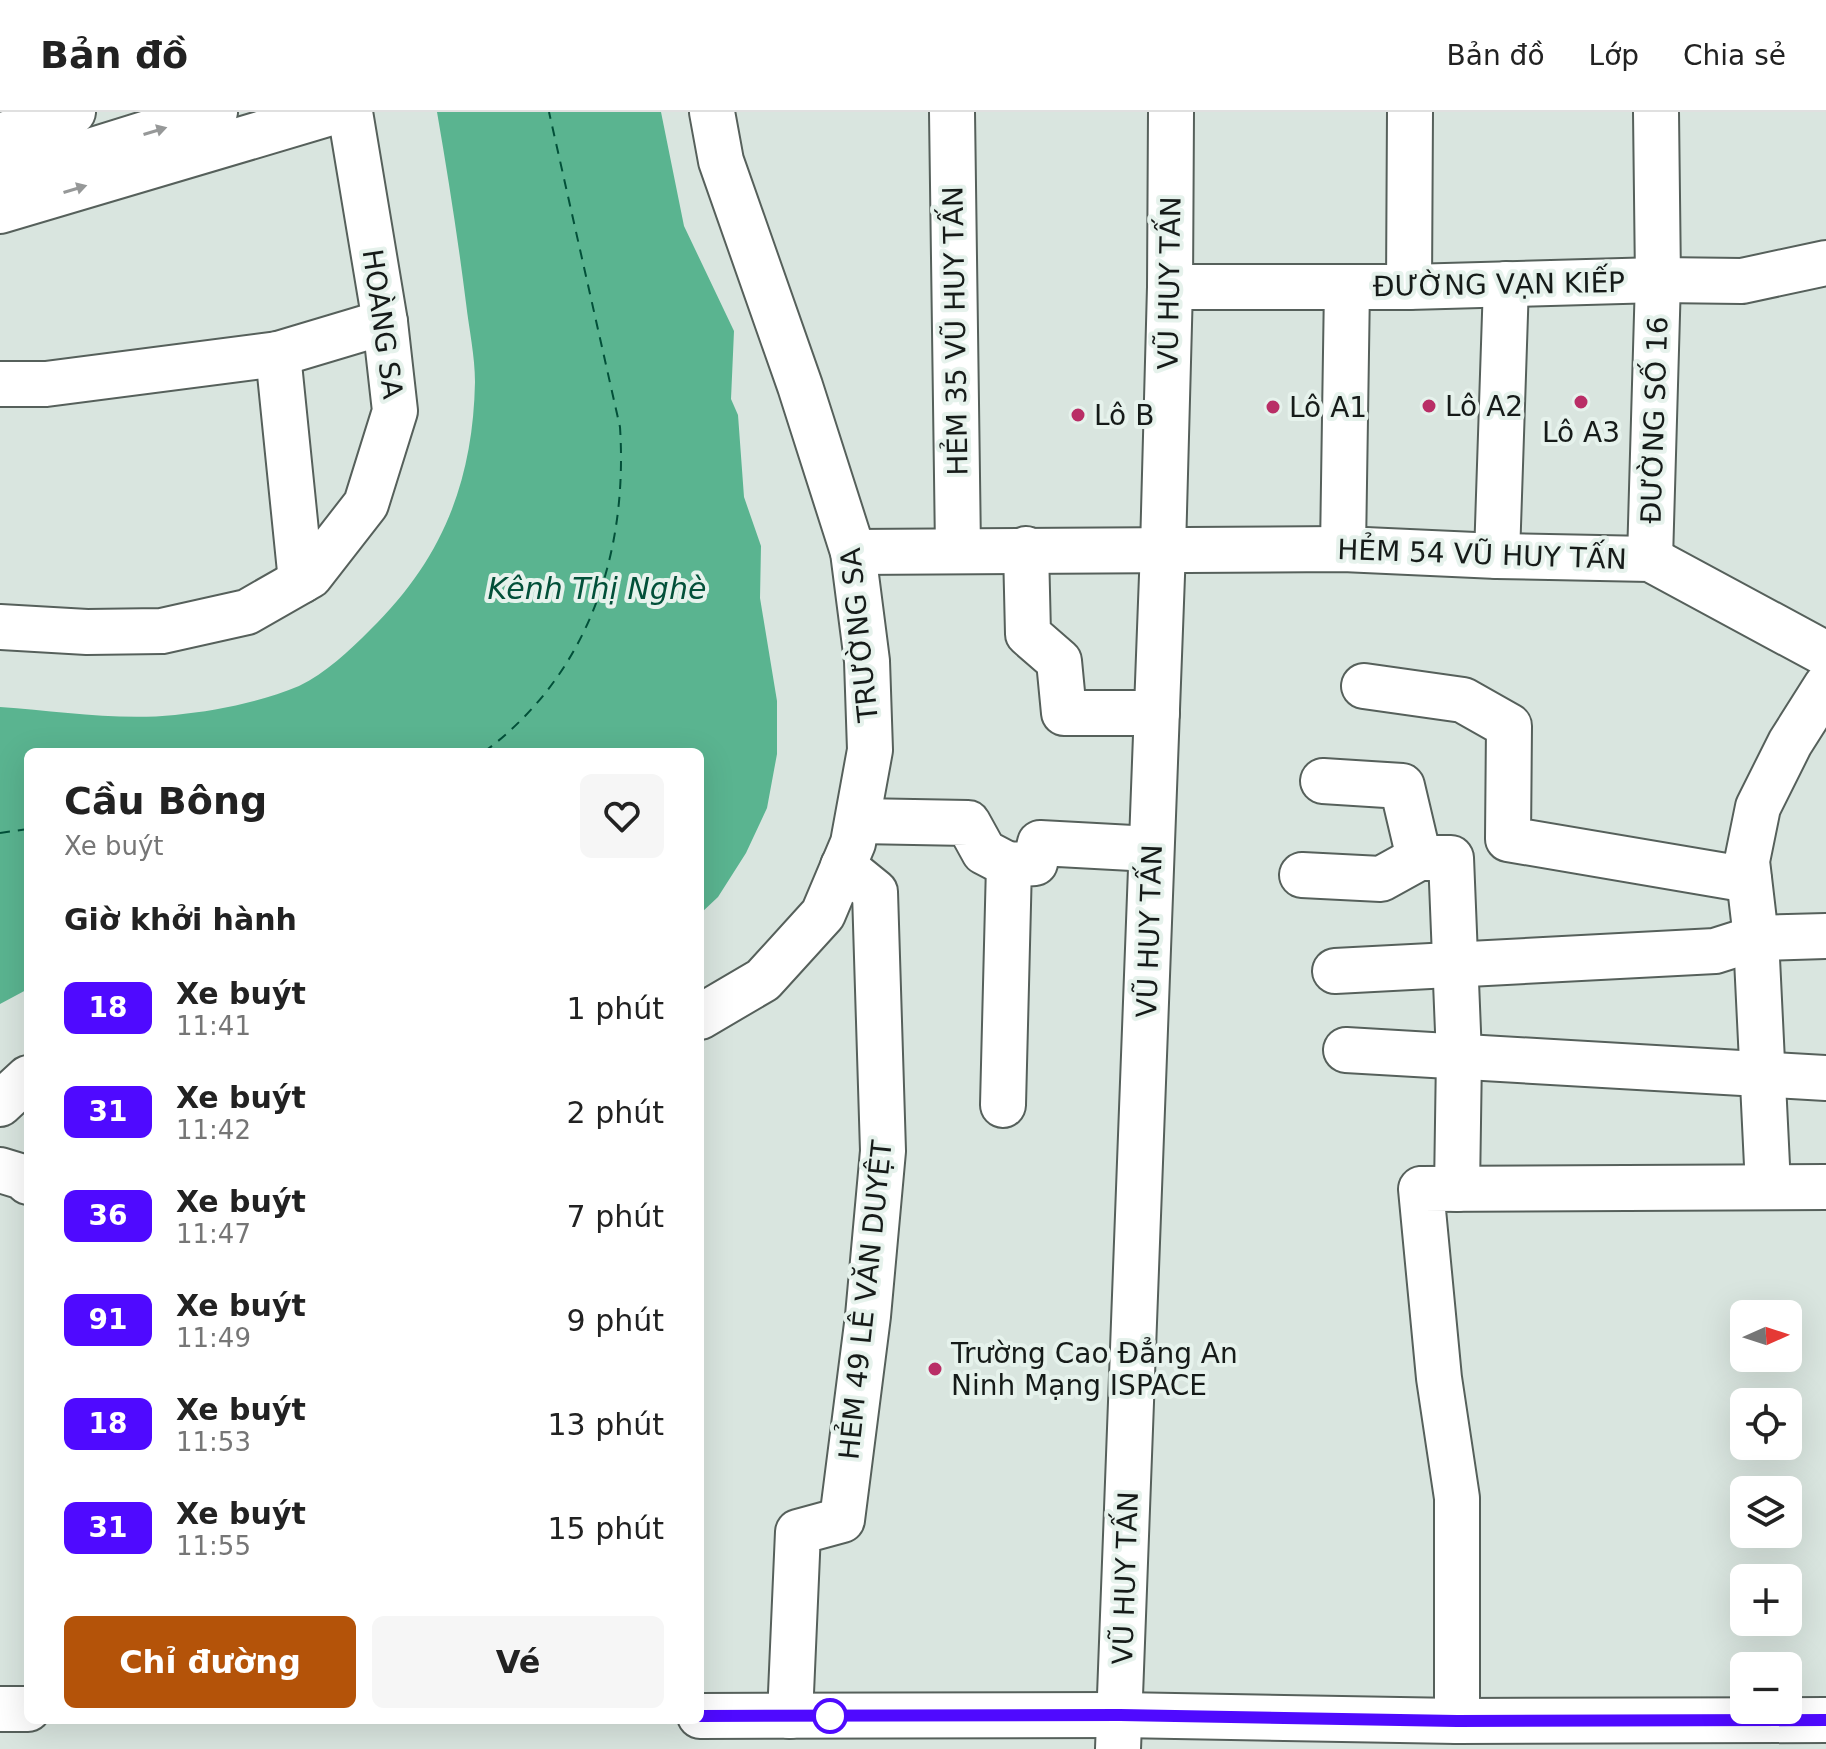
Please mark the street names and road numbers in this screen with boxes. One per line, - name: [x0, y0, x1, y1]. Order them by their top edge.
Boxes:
- street label: HẺM 35 VŨ HUY TẤN: [932, 186, 975, 476]
- street label: VŨ HUY TẤN: [1147, 196, 1188, 370]
- street label: HOÀNG SA: [356, 247, 410, 401]
- street label: ĐƯỜNG VẠN KIẾP: [1373, 262, 1625, 303]
- street label: ĐƯỜNG SỐ 16: [1630, 316, 1675, 524]
- street label: HẺM 54 VŨ HUY TẤN: [1337, 529, 1627, 576]
- street label: TRƯỜNG SA: [833, 546, 885, 725]
- street label: VŨ HUY TẤN: [1126, 844, 1169, 1018]
- street label: HẺM 49 LÊ VĂN DUYỆT: [830, 1138, 899, 1461]
- street label: VŨ HUY TẤN: [1102, 1491, 1145, 1665]

